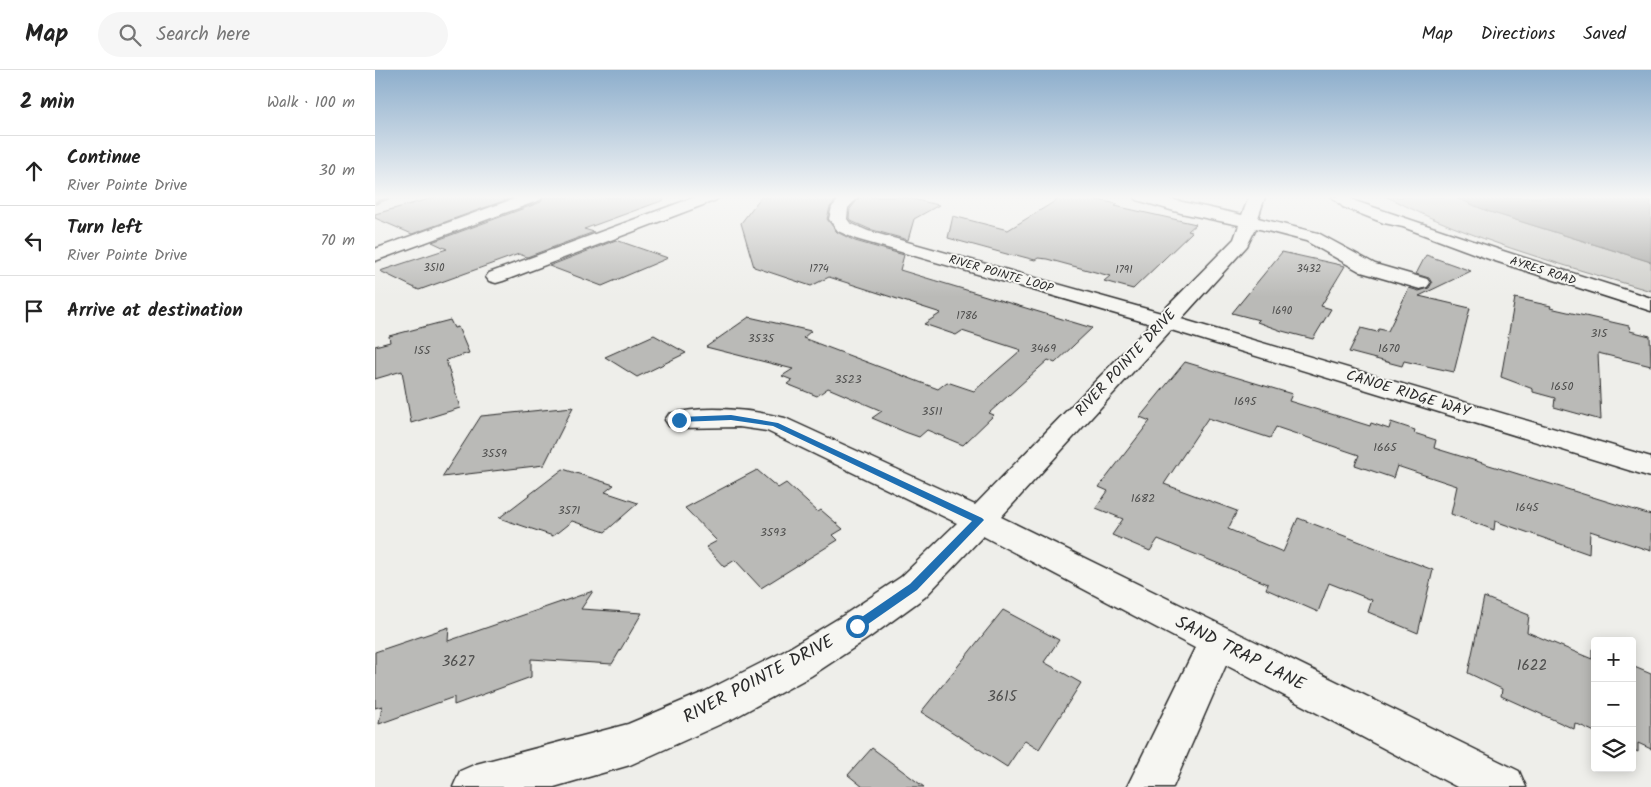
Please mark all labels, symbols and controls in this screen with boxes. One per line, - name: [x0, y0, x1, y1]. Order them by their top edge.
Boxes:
- search box: [98, 12, 448, 57]
- text: Map: [25, 15, 68, 54]
- text: Search here: [156, 20, 250, 50]
- text: Map: [1421, 20, 1453, 49]
- text: Directions: [1481, 20, 1555, 49]
- text: Saved: [1583, 20, 1626, 49]
- icon: search: [116, 21, 144, 49]
- text: 2 min: [20, 86, 75, 119]
- text: Walk · 100 m: [267, 90, 355, 115]
- text: Continue: [67, 143, 140, 173]
- icon: ahead: [20, 157, 48, 185]
- text: 30 m: [319, 158, 355, 183]
- text: River Pointe Drive: [67, 173, 187, 198]
- text: Turn left: [67, 213, 142, 243]
- icon: left: [20, 227, 48, 255]
- text: 70 m: [320, 228, 355, 253]
- text: River Pointe Drive: [67, 243, 187, 268]
- street label: RIVER POINTE LOOP: [947, 250, 1056, 298]
- street label: AYRES ROAD: [1507, 251, 1579, 291]
- house number: 3510: [423, 259, 445, 277]
- house number: 1774: [809, 260, 829, 278]
- house number: 3432: [1296, 260, 1322, 278]
- house number: 1791: [1115, 261, 1133, 279]
- text: Arrive at destination: [67, 296, 243, 326]
- icon: arrive: [20, 297, 48, 325]
- house number: 1690: [1272, 302, 1293, 320]
- street label: RIVER POINTE DRIVE: [1070, 303, 1183, 422]
- house number: 1786: [956, 307, 978, 325]
- house number: 315: [1590, 324, 1609, 343]
- house number: 3535: [748, 329, 776, 348]
- house number: 3469: [1030, 339, 1056, 358]
- house number: 1670: [1378, 339, 1400, 358]
- house number: 155: [414, 341, 432, 360]
- street label: CANOE RIDGE WAY: [1343, 364, 1474, 425]
- house number: 3523: [834, 370, 862, 389]
- house number: 1650: [1551, 377, 1573, 396]
- house number: 1695: [1234, 392, 1258, 411]
- house number: 3511: [922, 402, 943, 421]
- route end: [668, 409, 691, 432]
- house number: 1665: [1373, 438, 1398, 457]
- house number: 3559: [481, 444, 507, 463]
- house number: 1682: [1131, 489, 1155, 508]
- house number: 1645: [1515, 498, 1540, 517]
- house number: 3571: [558, 501, 581, 520]
- house number: 3593: [760, 523, 786, 542]
- street label: SAND TRAP LANE: [1170, 609, 1311, 700]
- route start: [846, 615, 869, 638]
- street label: RIVER POINTE DRIVE: [678, 628, 840, 732]
- map controls: [1591, 637, 1636, 772]
- button: +: [1591, 637, 1636, 682]
- house number: 3627: [442, 650, 475, 674]
- house number: 1622: [1517, 654, 1547, 678]
- button: −: [1591, 682, 1636, 727]
- house number: 3615: [987, 685, 1018, 709]
- button: layers: [1591, 727, 1636, 772]

